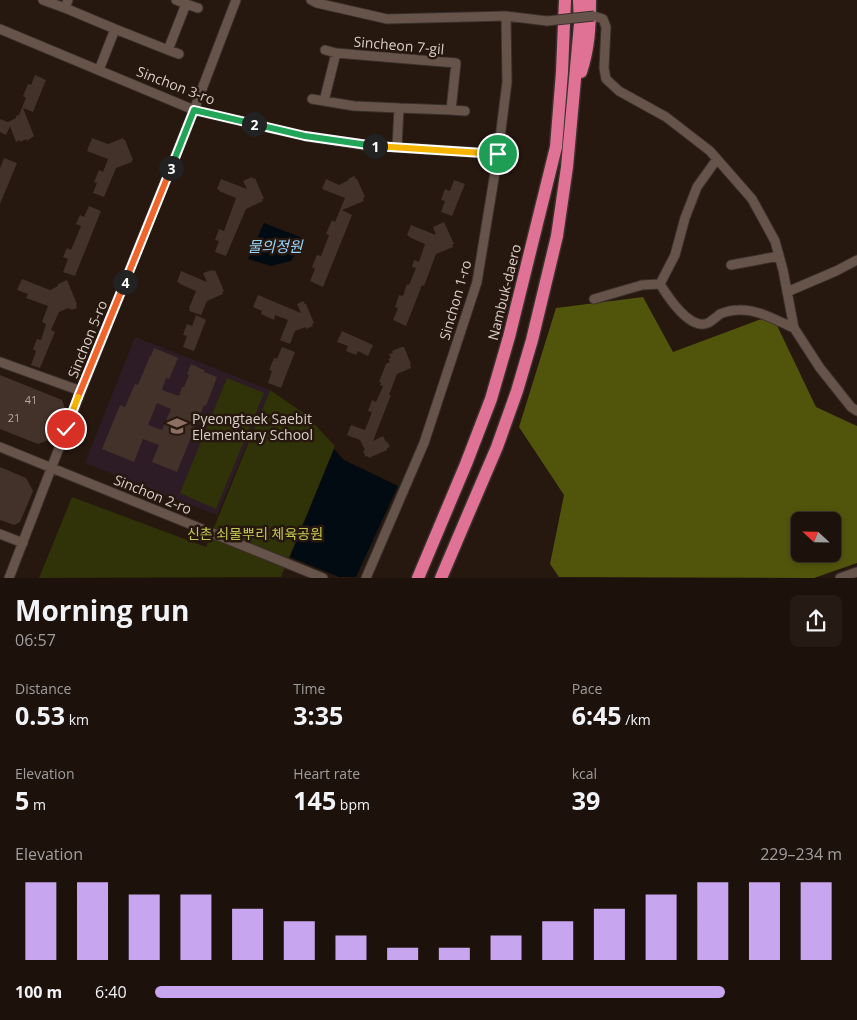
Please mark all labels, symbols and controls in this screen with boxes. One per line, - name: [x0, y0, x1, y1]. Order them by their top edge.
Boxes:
- street label: Sincheon 7-gil: [353, 32, 445, 58]
- street label: Sinchon 3-ro: [134, 61, 218, 109]
- pin: 2: [242, 112, 266, 136]
- text: 2: [250, 115, 259, 134]
- pin: [477, 133, 519, 175]
- pin: 1: [362, 134, 388, 158]
- text: 1: [371, 137, 380, 156]
- icon: arrive: [484, 140, 512, 168]
- pin: 3: [158, 156, 184, 180]
- text: 3: [167, 159, 176, 178]
- water label: 물의정원: [247, 236, 304, 256]
- street label: Nambuk-daero: [483, 242, 525, 342]
- street label: Sinchon 1-ro: [435, 258, 475, 342]
- pin: 4: [112, 270, 138, 294]
- text: 4: [121, 273, 130, 292]
- street label: Sinchon 5-ro: [63, 297, 111, 381]
- house number: 41: [25, 392, 37, 407]
- pin: [45, 408, 87, 450]
- place label: Pyeongtaek Saebit Elementary School: [192, 409, 313, 444]
- house number: 21: [8, 410, 20, 425]
- icon: check: [52, 415, 80, 443]
- school or university icon: Pyeongtaek Saebit Elementary School: [166, 415, 188, 437]
- street label: Sinchon 2-ro: [111, 470, 195, 518]
- north arrow: [791, 512, 841, 562]
- map controls: [791, 512, 841, 562]
- park label: 신촌 쇠물뿌리 체육공원: [187, 524, 323, 543]
- text: Morning run: [15, 591, 189, 629]
- button: share: [790, 595, 842, 647]
- text: 06:57: [15, 629, 56, 651]
- text: Distance: [15, 679, 71, 698]
- text: Time: [293, 679, 325, 698]
- text: Pace: [572, 679, 602, 698]
- text: 0.53: [15, 698, 65, 732]
- text: 3:35: [293, 698, 343, 732]
- text: 6:45: [572, 698, 622, 732]
- text: km: [65, 710, 89, 729]
- text: /km: [622, 710, 651, 729]
- text: Elevation: [15, 764, 74, 783]
- text: Heart rate: [293, 764, 360, 783]
- text: kcal: [572, 764, 597, 783]
- text: 5: [15, 783, 29, 817]
- text: 145: [293, 783, 336, 817]
- text: 39: [572, 783, 600, 817]
- text: m: [29, 795, 46, 814]
- text: bpm: [336, 795, 370, 814]
- text: Elevation: [15, 843, 83, 865]
- text: 229–234 m: [760, 843, 842, 865]
- text: 100 m: [15, 981, 62, 1003]
- text: 6:40: [95, 981, 127, 1003]

